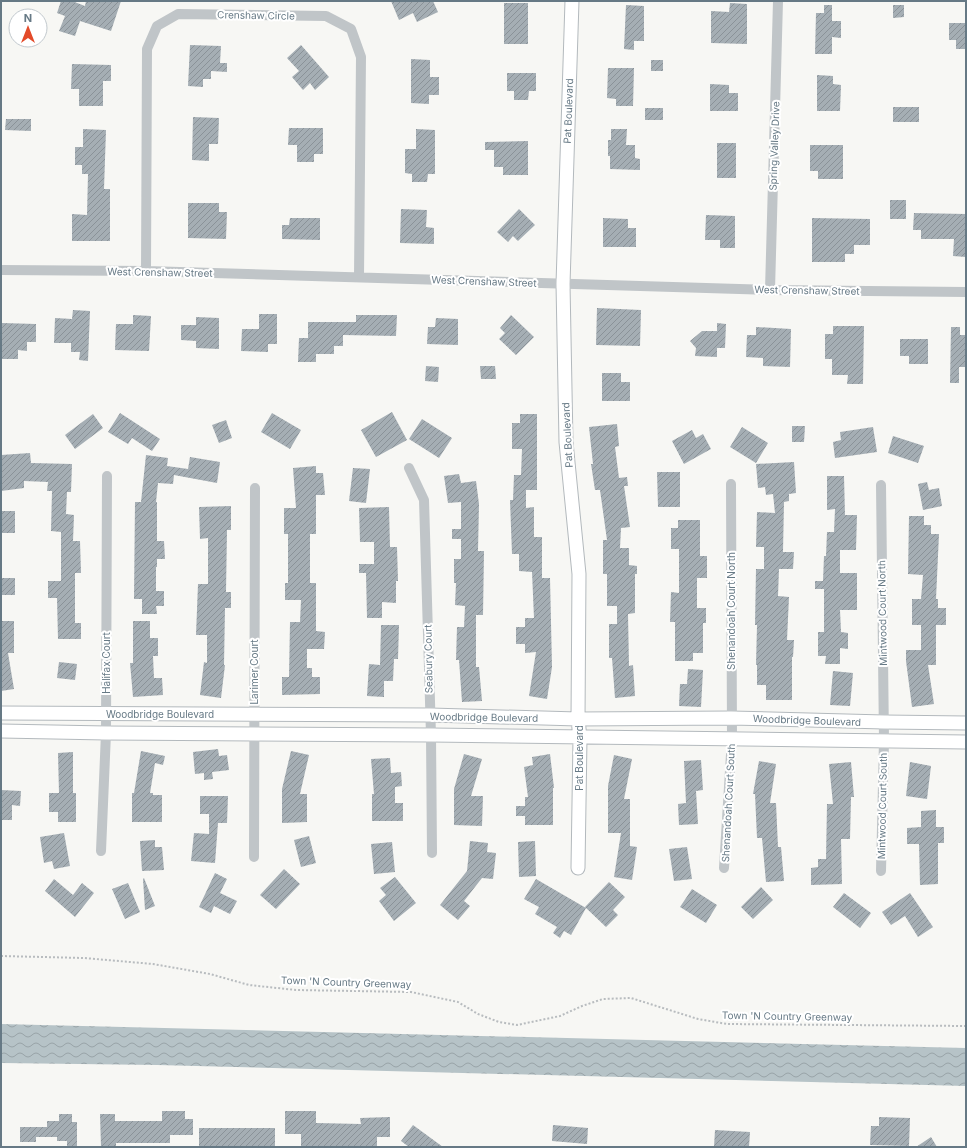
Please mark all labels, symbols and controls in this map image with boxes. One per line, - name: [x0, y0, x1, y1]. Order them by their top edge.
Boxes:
- north arrow: [8, 8, 48, 48]
- street label: Crenshaw Circle: [217, 8, 295, 22]
- text: N: [24, 11, 32, 25]
- street label: Pat Boulevard: [561, 78, 575, 144]
- street label: Spring Valley Drive: [766, 101, 782, 191]
- street label: West Crenshaw Street: [107, 265, 213, 279]
- street label: West Crenshaw Street: [431, 273, 538, 289]
- street label: West Crenshaw Street: [754, 283, 860, 297]
- street label: Pat Boulevard: [559, 402, 575, 468]
- street label: Shenandoah Court North: [725, 552, 737, 670]
- street label: Mintwood Court North: [875, 560, 889, 666]
- street label: Seabury Court: [421, 624, 435, 693]
- street label: Halifax Court: [100, 631, 112, 694]
- street label: Larimer Court: [248, 639, 260, 705]
- street label: Woodbridge Boulevard: [106, 708, 214, 720]
- street label: Woodbridge Boulevard: [430, 710, 538, 724]
- street label: Woodbridge Boulevard: [753, 712, 861, 728]
- street label: Pat Boulevard: [573, 725, 585, 791]
- street label: Shenandoah Court South: [719, 743, 737, 863]
- street label: Mintwood Court South: [875, 753, 889, 859]
- street label: Town 'N Country Greenway: [281, 974, 412, 990]
- street label: Town 'N Country Greenway: [722, 1009, 853, 1023]

